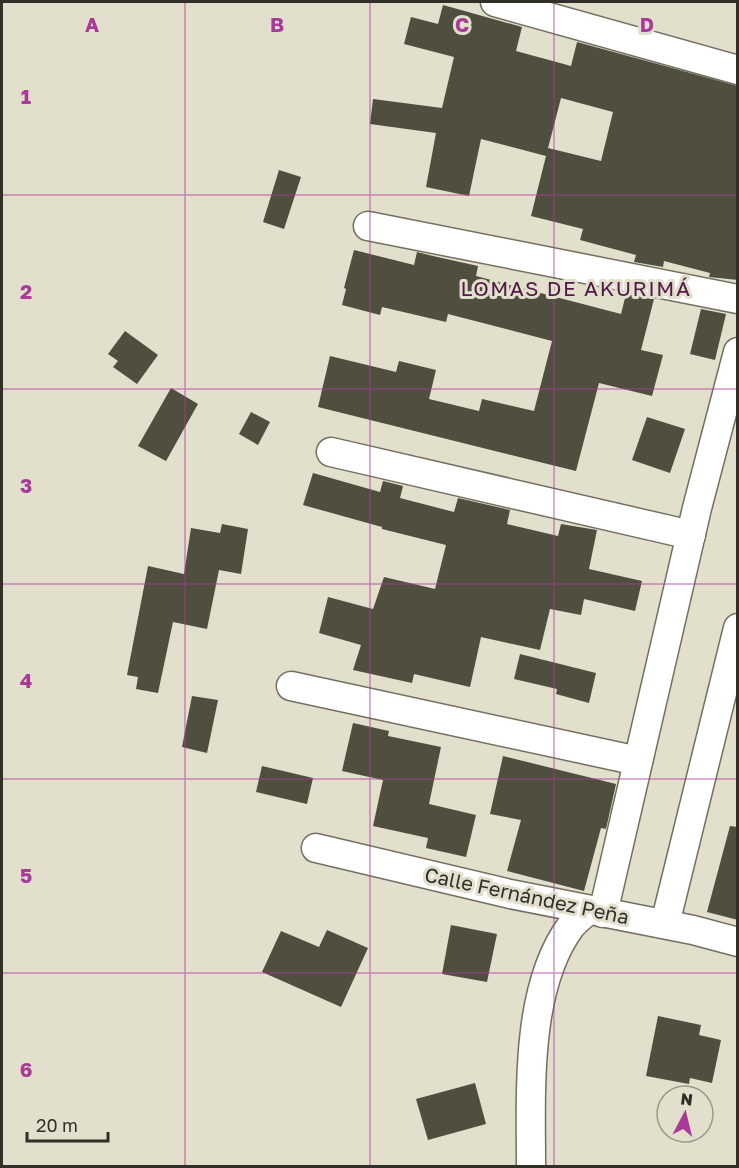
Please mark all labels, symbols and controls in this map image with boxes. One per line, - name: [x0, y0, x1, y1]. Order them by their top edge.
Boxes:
- text: A: [85, 12, 99, 36]
- text: B: [270, 12, 284, 36]
- text: C: [455, 12, 469, 36]
- text: D: [640, 12, 654, 36]
- text: 1: [21, 84, 31, 108]
- district label: LOMAS DE AKURIMÁ: [461, 275, 691, 301]
- text: 2: [20, 279, 32, 303]
- text: 3: [20, 473, 32, 497]
- text: 4: [20, 668, 32, 692]
- street label: Calle Fernández Peña: [423, 862, 631, 928]
- text: 5: [20, 863, 32, 887]
- text: 6: [20, 1057, 32, 1081]
- north arrow: [655, 1084, 715, 1144]
- text: N: [680, 1088, 694, 1110]
- scale bar: [27, 1105, 108, 1143]
- text: 20 m: [36, 1114, 78, 1136]

